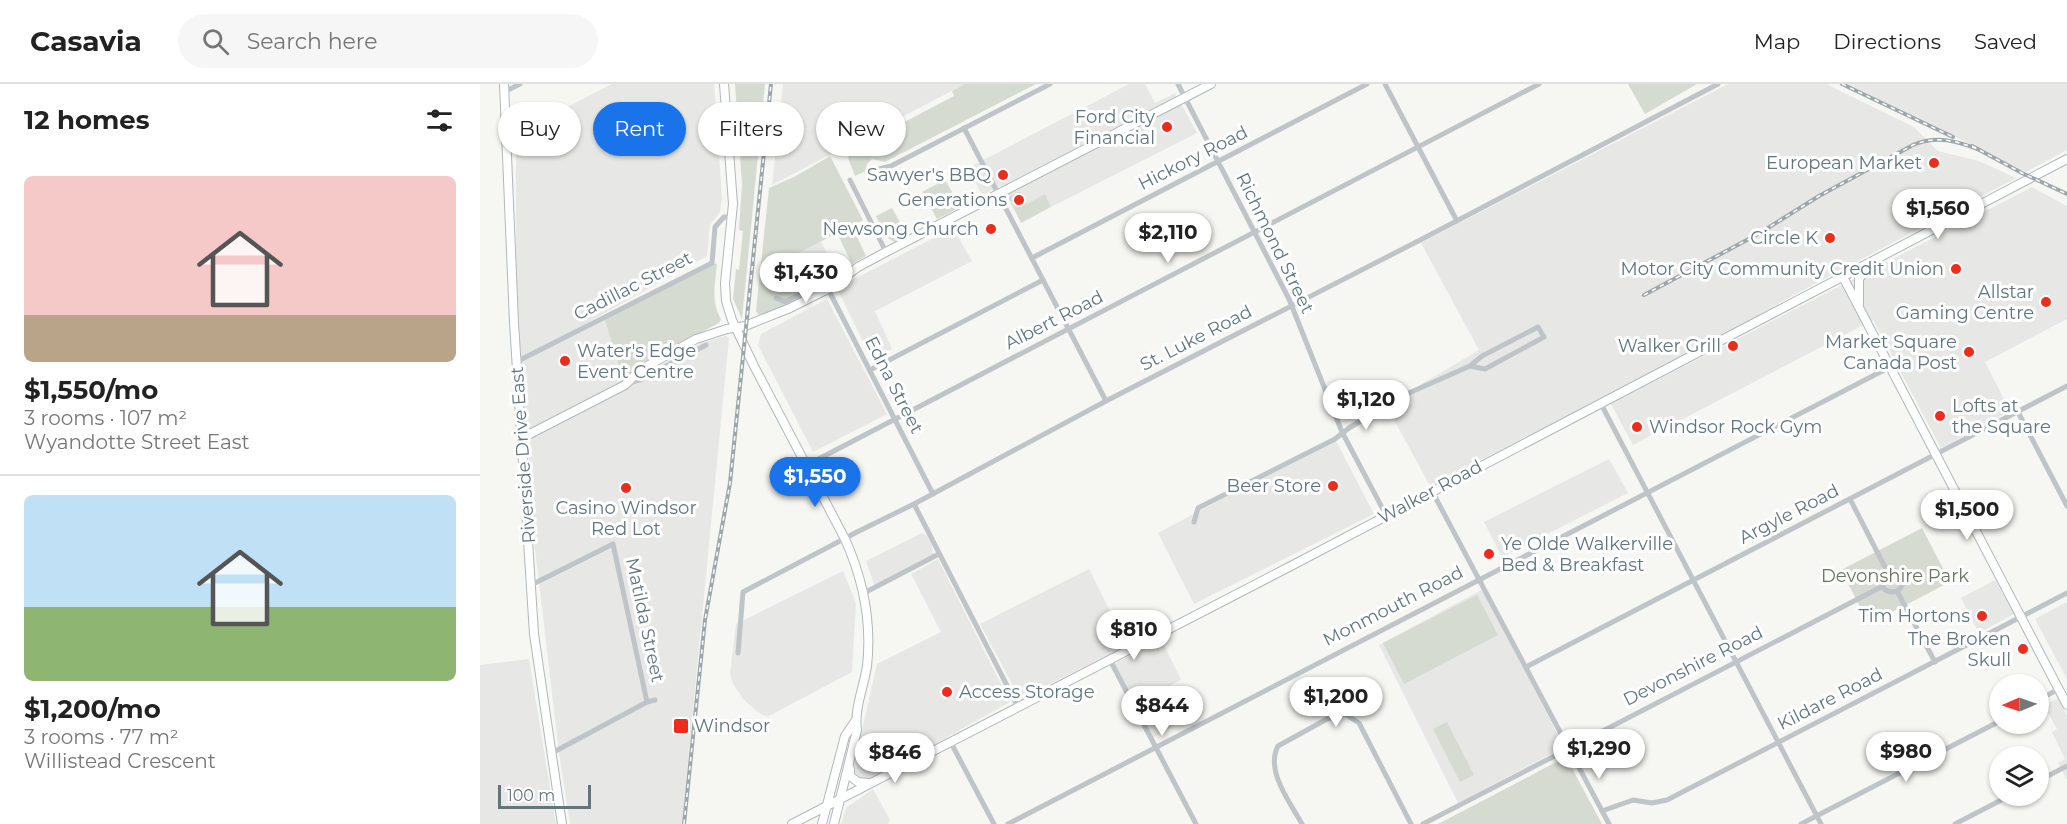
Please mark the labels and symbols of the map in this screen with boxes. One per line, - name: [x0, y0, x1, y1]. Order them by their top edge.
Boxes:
- place label: Ford City Financial: [1074, 106, 1155, 149]
- marker: Ford City Financial: [1160, 120, 1174, 134]
- street label: Hickory Road: [1135, 121, 1251, 195]
- place label: European Market: [1766, 152, 1922, 174]
- marker: European Market: [1927, 156, 1941, 170]
- place label: Sawyer's BBQ: [867, 164, 991, 186]
- marker: Sawyer's BBQ: [996, 168, 1010, 182]
- street label: Richmond Street: [1231, 169, 1319, 317]
- place label: Generations: [898, 189, 1007, 211]
- pin: $1,560: [1889, 189, 1987, 240]
- marker: Generations: [1012, 193, 1026, 207]
- pin: $2,110: [1119, 213, 1217, 264]
- place label: Newsong Church: [823, 218, 979, 240]
- marker: Newsong Church: [984, 222, 998, 236]
- place label: Circle K: [1750, 227, 1818, 249]
- marker: Circle K: [1823, 231, 1837, 245]
- street label: Cadillac Street: [570, 247, 696, 325]
- pin: $1,430: [757, 253, 855, 304]
- place label: Motor City Community Credit Union: [1621, 258, 1944, 280]
- marker: Motor City Community Credit Union: [1949, 262, 1963, 276]
- place label: Allstar Gaming Centre: [1896, 281, 2034, 324]
- street label: Albert Road: [1001, 286, 1107, 354]
- marker: Allstar Gaming Centre: [2039, 295, 2053, 309]
- street label: St. Luke Road: [1136, 300, 1256, 376]
- place label: Market Square Canada Post: [1825, 331, 1957, 374]
- street label: Edna Street: [860, 333, 928, 437]
- place label: Walker Grill: [1618, 335, 1721, 357]
- marker: Walker Grill: [1726, 339, 1740, 353]
- place label: Water's Edge Event Centre: [577, 340, 696, 383]
- marker: Market Square Canada Post: [1962, 345, 1976, 359]
- marker: Water's Edge Event Centre: [558, 354, 572, 368]
- street label: Riverside Drive East: [506, 366, 540, 544]
- pin: $1,120: [1317, 380, 1415, 431]
- place label: Lofts at the Square: [1952, 395, 2051, 438]
- marker: Lofts at the Square: [1933, 409, 1947, 423]
- place label: Windsor Rock Gym: [1649, 416, 1822, 438]
- marker: Windsor Rock Gym: [1630, 420, 1644, 434]
- street label: Walker Road: [1374, 455, 1486, 529]
- pin: $1,550: [766, 457, 864, 508]
- place label: Beer Store: [1227, 475, 1321, 497]
- marker: Beer Store: [1326, 479, 1340, 493]
- street label: Argyle Road: [1735, 479, 1843, 549]
- marker: Casino Windsor Red Lot: [619, 481, 633, 495]
- pin: $1,500: [1918, 490, 2016, 541]
- place label: Casino Windsor Red Lot: [555, 497, 697, 540]
- place label: Ye Olde Walkerville Bed & Breakfast: [1501, 533, 1673, 576]
- marker: Ye Olde Walkerville Bed & Breakfast: [1482, 547, 1496, 561]
- street label: Matilda Street: [621, 556, 669, 684]
- street label: Monmouth Road: [1319, 561, 1467, 651]
- park label: Devonshire Park: [1821, 565, 1969, 587]
- place label: Tim Hortons: [1858, 605, 1970, 627]
- marker: Tim Hortons: [1975, 609, 1989, 623]
- pin: $810: [1098, 610, 1170, 661]
- street label: Devonshire Road: [1619, 621, 1767, 711]
- place label: The Broken Skull: [1908, 628, 2011, 671]
- marker: The Broken Skull: [2016, 642, 2030, 656]
- street label: Kildare Road: [1774, 663, 1886, 735]
- north arrow: [1989, 674, 2049, 734]
- pin: $1,200: [1287, 677, 1385, 728]
- place label: Access Storage: [959, 681, 1095, 703]
- marker: Access Storage: [940, 685, 954, 699]
- pin: $844: [1126, 686, 1198, 737]
- place label: Windsor: [694, 715, 770, 737]
- marker: Windsor: [672, 717, 690, 735]
- pin: $1,290: [1550, 729, 1648, 780]
- pin: $980: [1870, 732, 1942, 783]
- pin: $846: [859, 733, 931, 784]
- scale bar: [498, 782, 591, 810]

